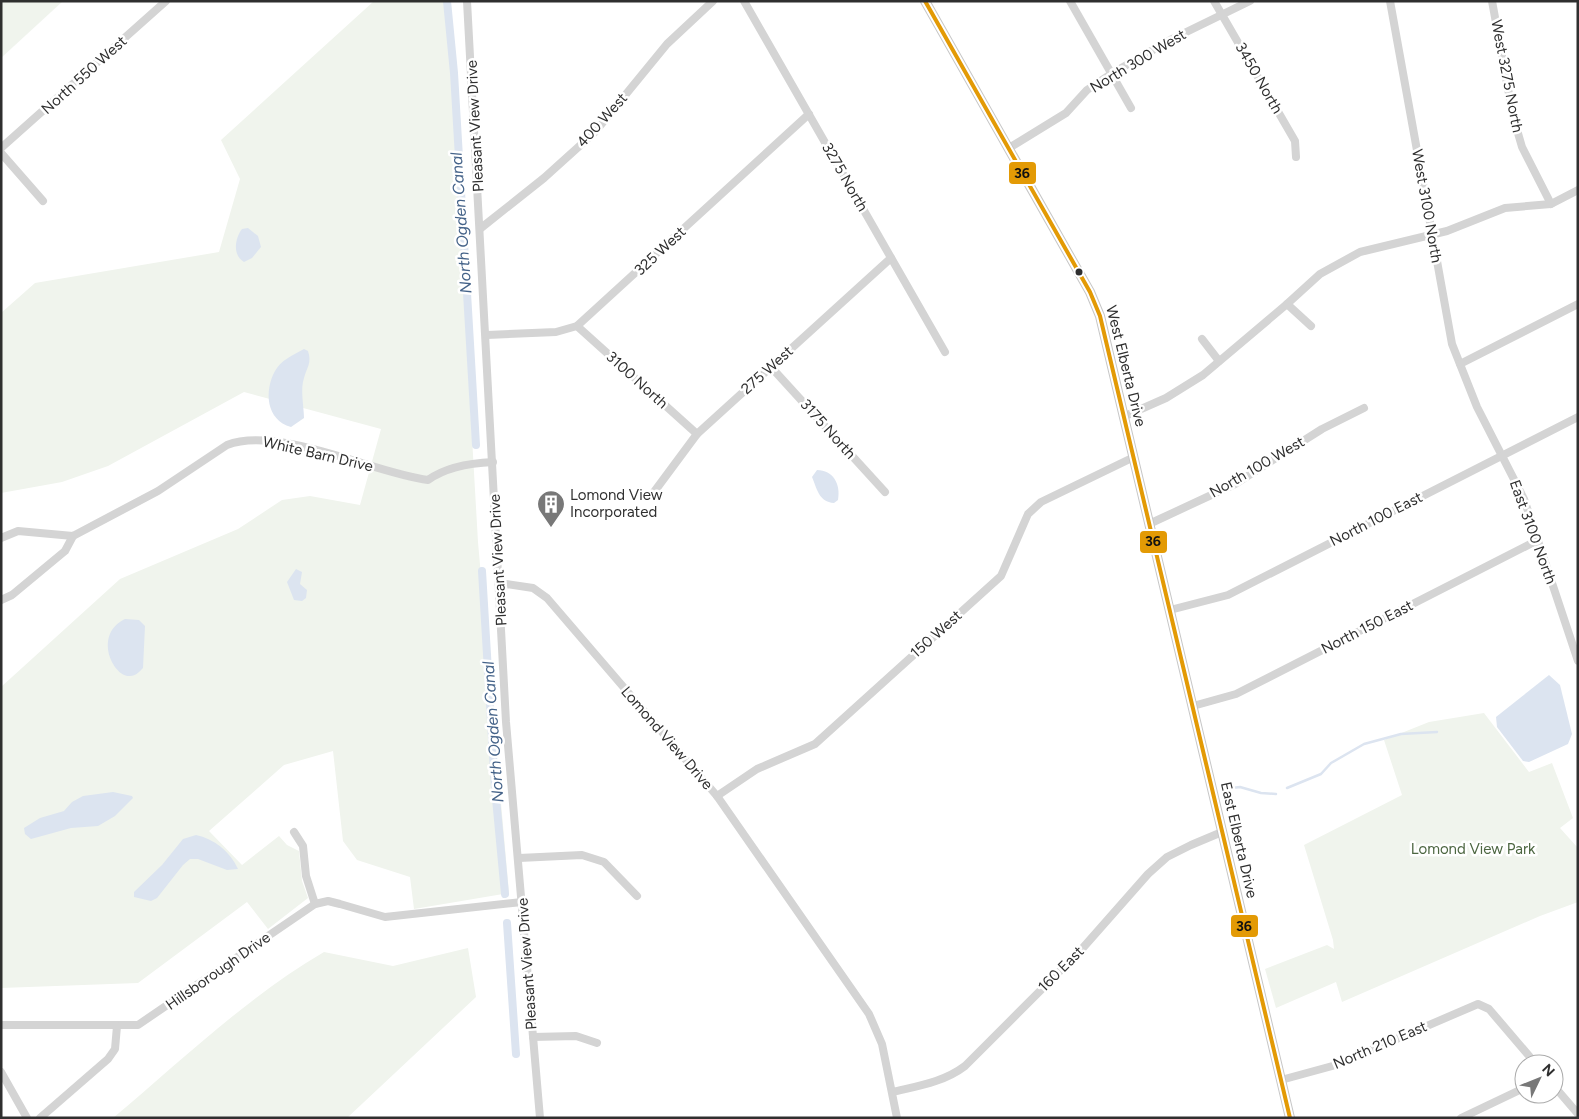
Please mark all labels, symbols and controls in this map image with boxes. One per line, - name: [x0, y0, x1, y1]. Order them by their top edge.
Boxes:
- street label: West 3275 North: [1487, 18, 1527, 134]
- street label: North 300 West: [1087, 25, 1190, 97]
- street label: North 550 West: [38, 32, 131, 118]
- street label: 3450 North: [1231, 39, 1287, 117]
- street label: Pleasant View Drive: [463, 60, 487, 192]
- street label: 400 West: [573, 89, 631, 151]
- street label: 3275 North: [818, 139, 872, 215]
- street label: West 3100 North: [1408, 148, 1446, 264]
- water label: North Ogden Canal: [447, 151, 475, 294]
- line badge: 36: [1008, 161, 1037, 185]
- text: 36: [1014, 165, 1030, 182]
- street label: 325 West: [631, 223, 690, 279]
- unlabelled marker: [1074, 267, 1084, 277]
- street label: West Elberta Drive: [1102, 304, 1150, 428]
- street label: 275 West: [737, 342, 797, 398]
- street label: 3100 North: [602, 348, 672, 412]
- street label: 3175 North: [796, 395, 860, 463]
- street label: North 100 West: [1206, 432, 1308, 502]
- street label: White Barn Drive: [261, 433, 375, 475]
- street label: East 3100 North: [1506, 477, 1560, 587]
- place label: Lomond View Incorporated: [570, 486, 663, 521]
- street label: North 100 East: [1327, 488, 1426, 550]
- building icon: Lomond View Incorporated: [536, 489, 566, 528]
- street label: Pleasant View Drive: [486, 494, 510, 626]
- line badge: 36: [1139, 530, 1168, 554]
- text: 36: [1145, 533, 1161, 550]
- street label: North 150 East: [1318, 596, 1416, 658]
- street label: 150 West: [907, 606, 966, 662]
- water label: North Ogden Canal: [479, 660, 507, 803]
- street label: Lomond View Drive: [617, 683, 717, 793]
- street label: East Elberta Drive: [1217, 780, 1261, 900]
- park label: Lomond View Park: [1411, 840, 1536, 858]
- street label: Pleasant View Drive: [513, 897, 541, 1031]
- line badge: 36: [1230, 914, 1259, 938]
- text: 36: [1236, 918, 1252, 935]
- street label: Hillsborough Drive: [162, 928, 274, 1014]
- street label: 160 East: [1034, 942, 1088, 996]
- street label: North 210 East: [1330, 1017, 1430, 1073]
- north arrow: [1514, 1054, 1564, 1104]
- text: N: [1538, 1061, 1558, 1080]

